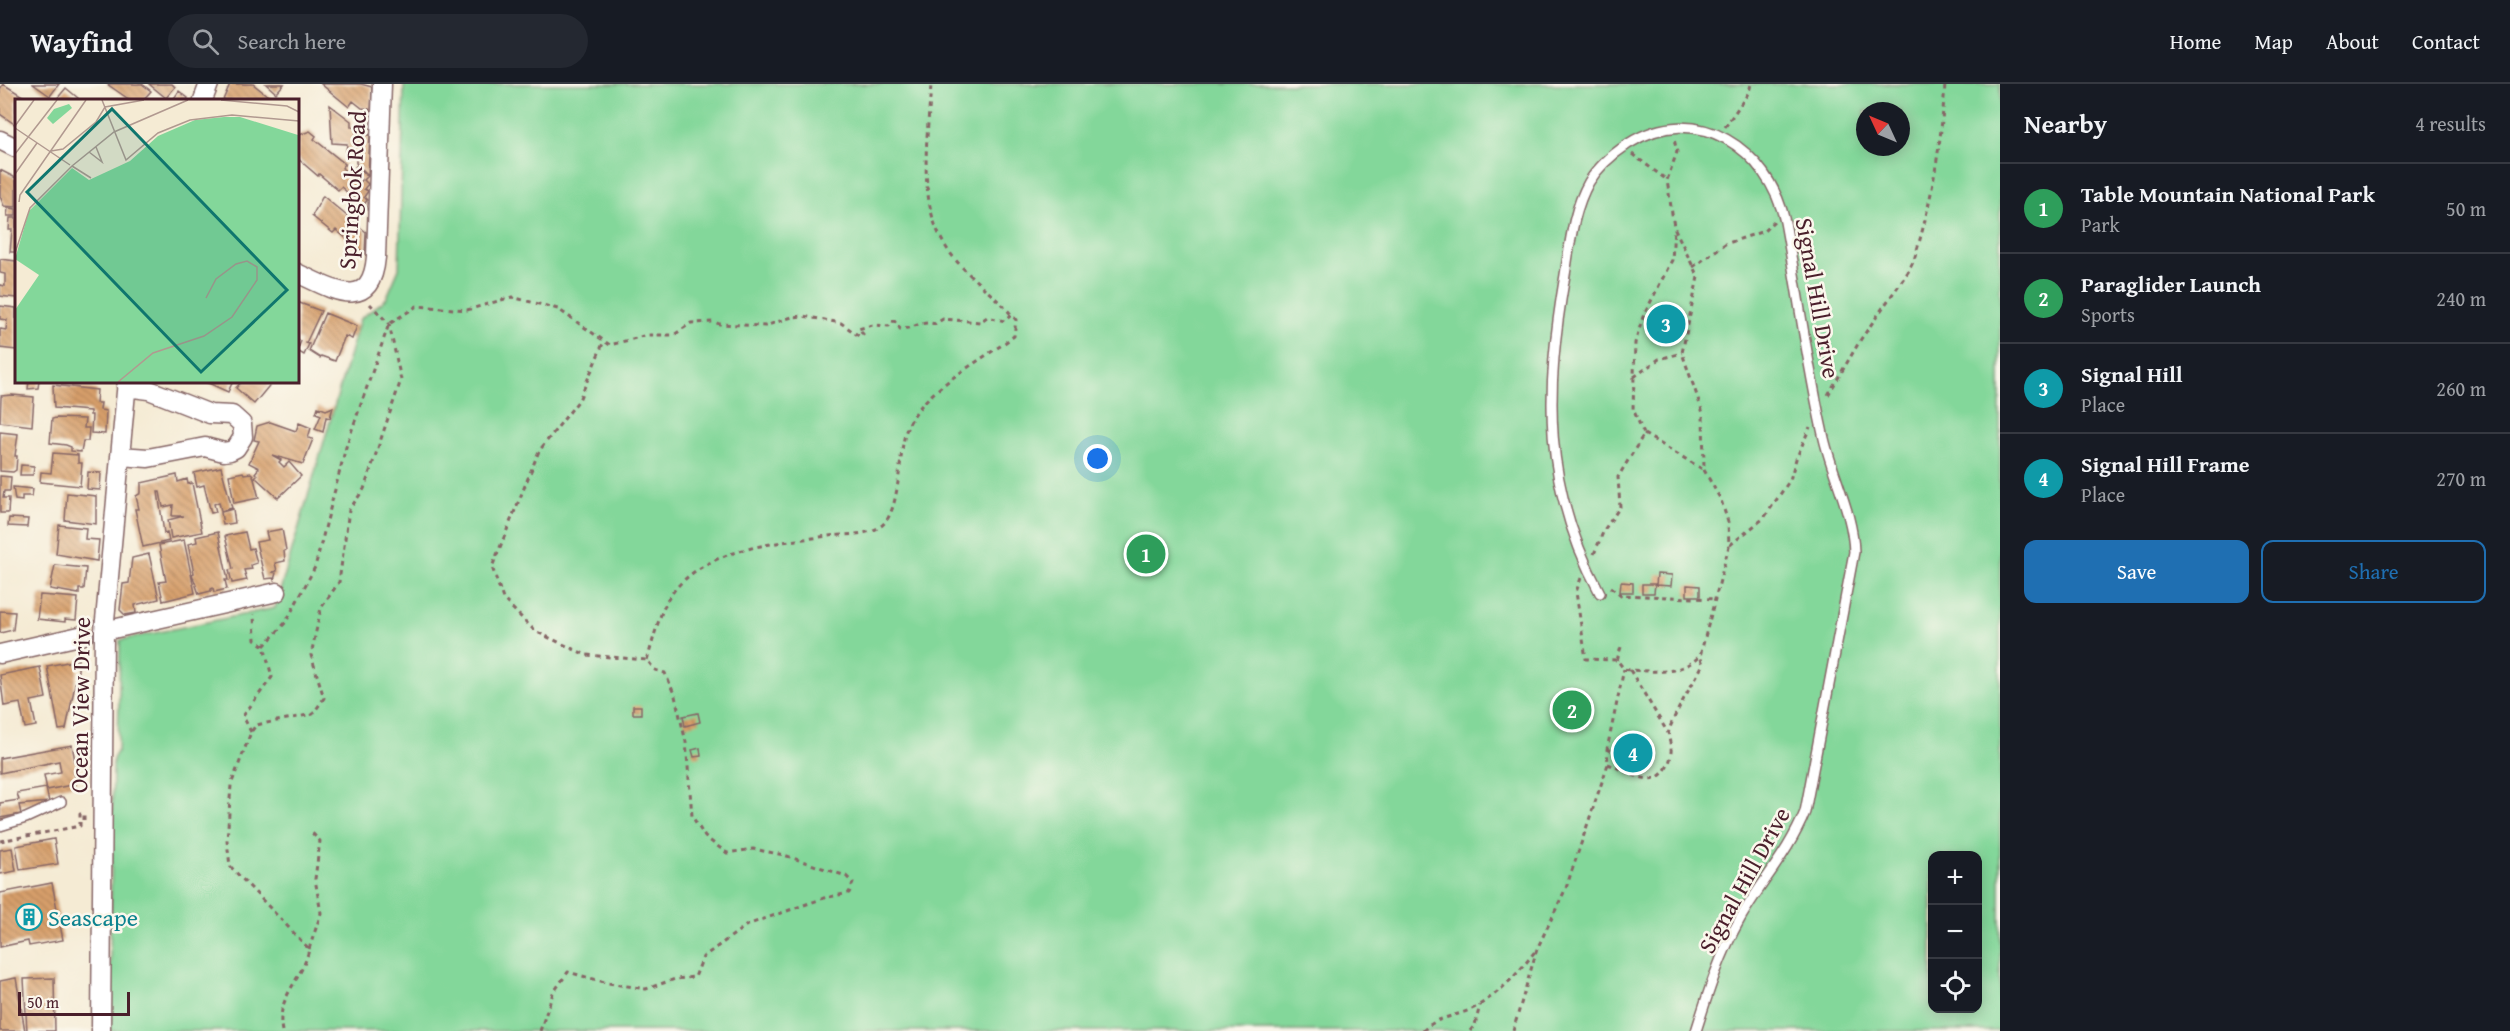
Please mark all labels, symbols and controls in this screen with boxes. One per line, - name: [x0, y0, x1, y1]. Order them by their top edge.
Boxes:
- search box: [168, 14, 588, 68]
- text: Wayfind: [30, 21, 132, 62]
- icon: search: [189, 25, 222, 58]
- text: Search here: [237, 25, 346, 57]
- text: Home: [2170, 26, 2221, 57]
- text: Map: [2254, 26, 2293, 57]
- text: About: [2326, 26, 2379, 57]
- text: Contact: [2412, 26, 2480, 57]
- inset map: [15, 99, 298, 382]
- north arrow: [1856, 102, 1910, 156]
- text: Nearby: [2024, 104, 2107, 143]
- street label: Springbok Road: [329, 109, 375, 271]
- text: 4 results: [2415, 109, 2486, 138]
- text: Table Mountain National Park: [2081, 178, 2375, 210]
- text: 1: [2038, 194, 2049, 223]
- text: 50 m: [2446, 194, 2486, 223]
- text: Park: [2081, 210, 2120, 239]
- street label: Signal Hill Drive: [1787, 215, 1849, 381]
- text: Paraglider Launch: [2081, 268, 2261, 300]
- text: 2: [2038, 284, 2049, 313]
- text: 240 m: [2436, 284, 2486, 313]
- text: Sports: [2081, 300, 2135, 329]
- pin: 3: [1646, 302, 1686, 346]
- text: Signal Hill: [2081, 358, 2183, 390]
- text: 3: [2038, 374, 2049, 403]
- text: 260 m: [2436, 374, 2486, 403]
- text: Place: [2081, 390, 2125, 419]
- your location: [1083, 444, 1112, 473]
- text: Signal Hill Frame: [2081, 448, 2250, 480]
- text: 4: [2038, 464, 2049, 493]
- text: 270 m: [2436, 464, 2486, 493]
- text: Place: [2081, 480, 2125, 509]
- pin: 1: [1126, 532, 1166, 576]
- button: Save: [2024, 540, 2249, 603]
- button: Share: [2261, 540, 2486, 603]
- street label: Ocean View Drive: [61, 616, 99, 794]
- pin: 2: [1552, 688, 1592, 732]
- pin: 4: [1614, 730, 1652, 776]
- street label: Signal Hill Drive: [1689, 800, 1799, 960]
- map controls: [1928, 851, 1982, 1013]
- button: +: [1928, 851, 1982, 905]
- place label: Seascape: [48, 900, 138, 935]
- building icon: Seascape: [14, 902, 44, 932]
- button: −: [1928, 905, 1982, 959]
- button: locate: [1928, 959, 1982, 1013]
- scale bar: [18, 989, 130, 1016]
- text: 50 m: [27, 990, 59, 1014]

